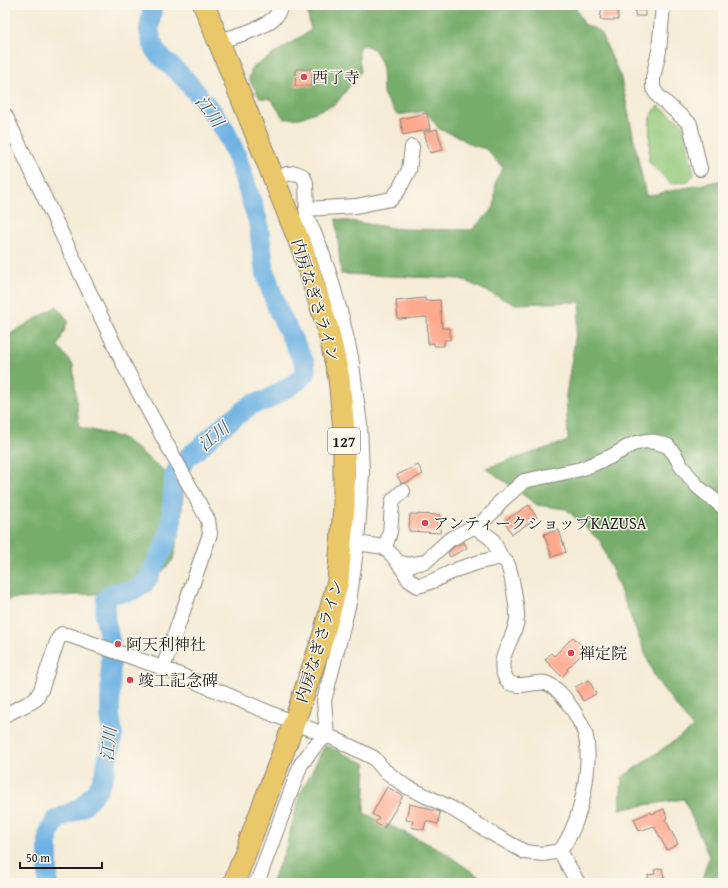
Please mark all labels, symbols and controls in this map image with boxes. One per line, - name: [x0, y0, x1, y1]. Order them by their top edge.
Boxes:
- place label: 西了寺: [312, 65, 360, 89]
- marker: 西了寺: [299, 72, 309, 82]
- water label: 江川: [190, 90, 231, 134]
- street label: 内房なぎさライン: [286, 236, 346, 364]
- water label: 江川: [192, 414, 236, 457]
- road number: 127: [328, 428, 360, 454]
- place label: アンティークショップKAZUSA: [433, 511, 647, 535]
- marker: アンティークショップKAZUSA: [420, 518, 430, 528]
- street label: 内房なぎさライン: [289, 577, 349, 705]
- place label: 阿天利神社: [126, 632, 206, 656]
- marker: 阿天利神社: [113, 639, 123, 649]
- place label: 禅定院: [579, 641, 627, 665]
- marker: 禅定院: [566, 648, 576, 658]
- place label: 竣工記念碑: [138, 668, 218, 692]
- marker: 竣工記念碑: [125, 675, 135, 685]
- water label: 江川: [94, 724, 122, 762]
- scale bar: [20, 844, 102, 870]
- text: 50 m: [26, 849, 50, 866]

